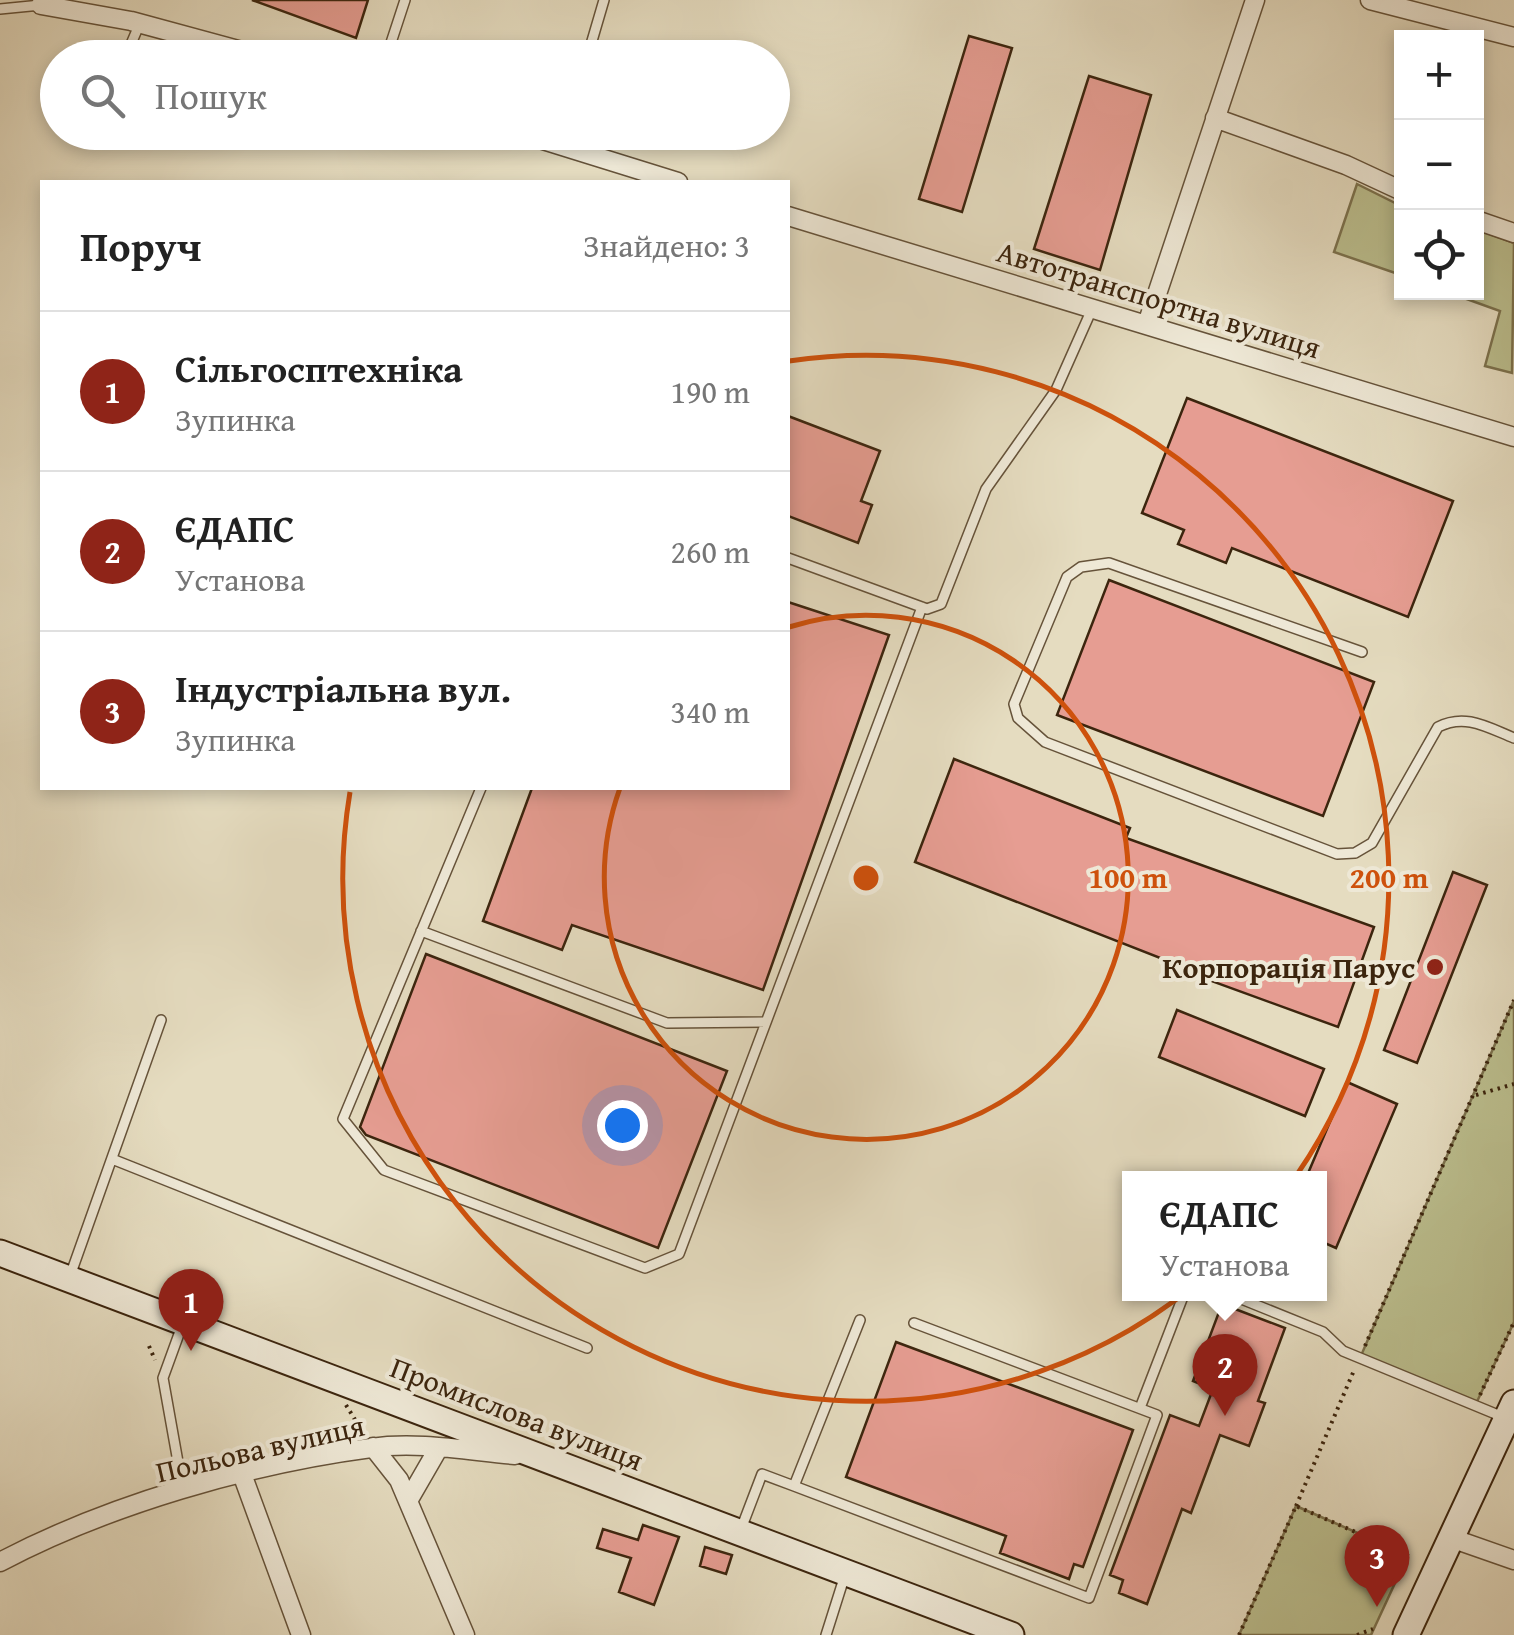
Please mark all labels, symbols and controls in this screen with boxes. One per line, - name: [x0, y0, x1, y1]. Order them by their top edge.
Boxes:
- map controls: [1394, 30, 1484, 300]
- button: +: [1394, 30, 1484, 120]
- search box: [40, 40, 790, 150]
- text: Пошук: [155, 67, 267, 123]
- icon: search: [75, 68, 130, 123]
- button: −: [1394, 120, 1484, 210]
- button: locate: [1394, 210, 1484, 300]
- text: Поруч: [80, 215, 201, 276]
- text: Знайдено: 3: [583, 222, 750, 269]
- street label: Автотранспортна вулиця: [992, 229, 1326, 369]
- text: Сільгосптехніка: [175, 340, 463, 396]
- text: 1: [104, 368, 121, 415]
- text: 190 m: [671, 368, 750, 415]
- text: Зупинка: [175, 396, 295, 443]
- text: ЄДАПС: [175, 500, 295, 556]
- text: 2: [104, 528, 121, 575]
- text: 260 m: [671, 528, 750, 575]
- text: Установа: [175, 556, 305, 603]
- text: Індустріальна вул.: [175, 660, 511, 716]
- text: 3: [104, 688, 121, 735]
- text: 340 m: [671, 688, 750, 735]
- text: Зупинка: [175, 716, 295, 763]
- text: 100 m: [1089, 855, 1168, 899]
- text: 200 m: [1350, 855, 1429, 899]
- centre of rings: [848, 860, 884, 896]
- place label: Корпорація Парус: [1162, 945, 1415, 989]
- marker: Корпорація Парус: [1424, 956, 1446, 978]
- your location: [597, 1100, 648, 1151]
- popup: [1122, 1171, 1327, 1301]
- text: ЄДАПС: [1159, 1185, 1279, 1241]
- text: Установа: [1159, 1241, 1290, 1288]
- pin: 1: [158, 1268, 224, 1351]
- pin: 2: [1192, 1334, 1258, 1416]
- street label: Промислова вулиця: [384, 1345, 650, 1481]
- street label: Польова вулиця: [151, 1403, 369, 1493]
- pin: 3: [1344, 1524, 1410, 1607]

